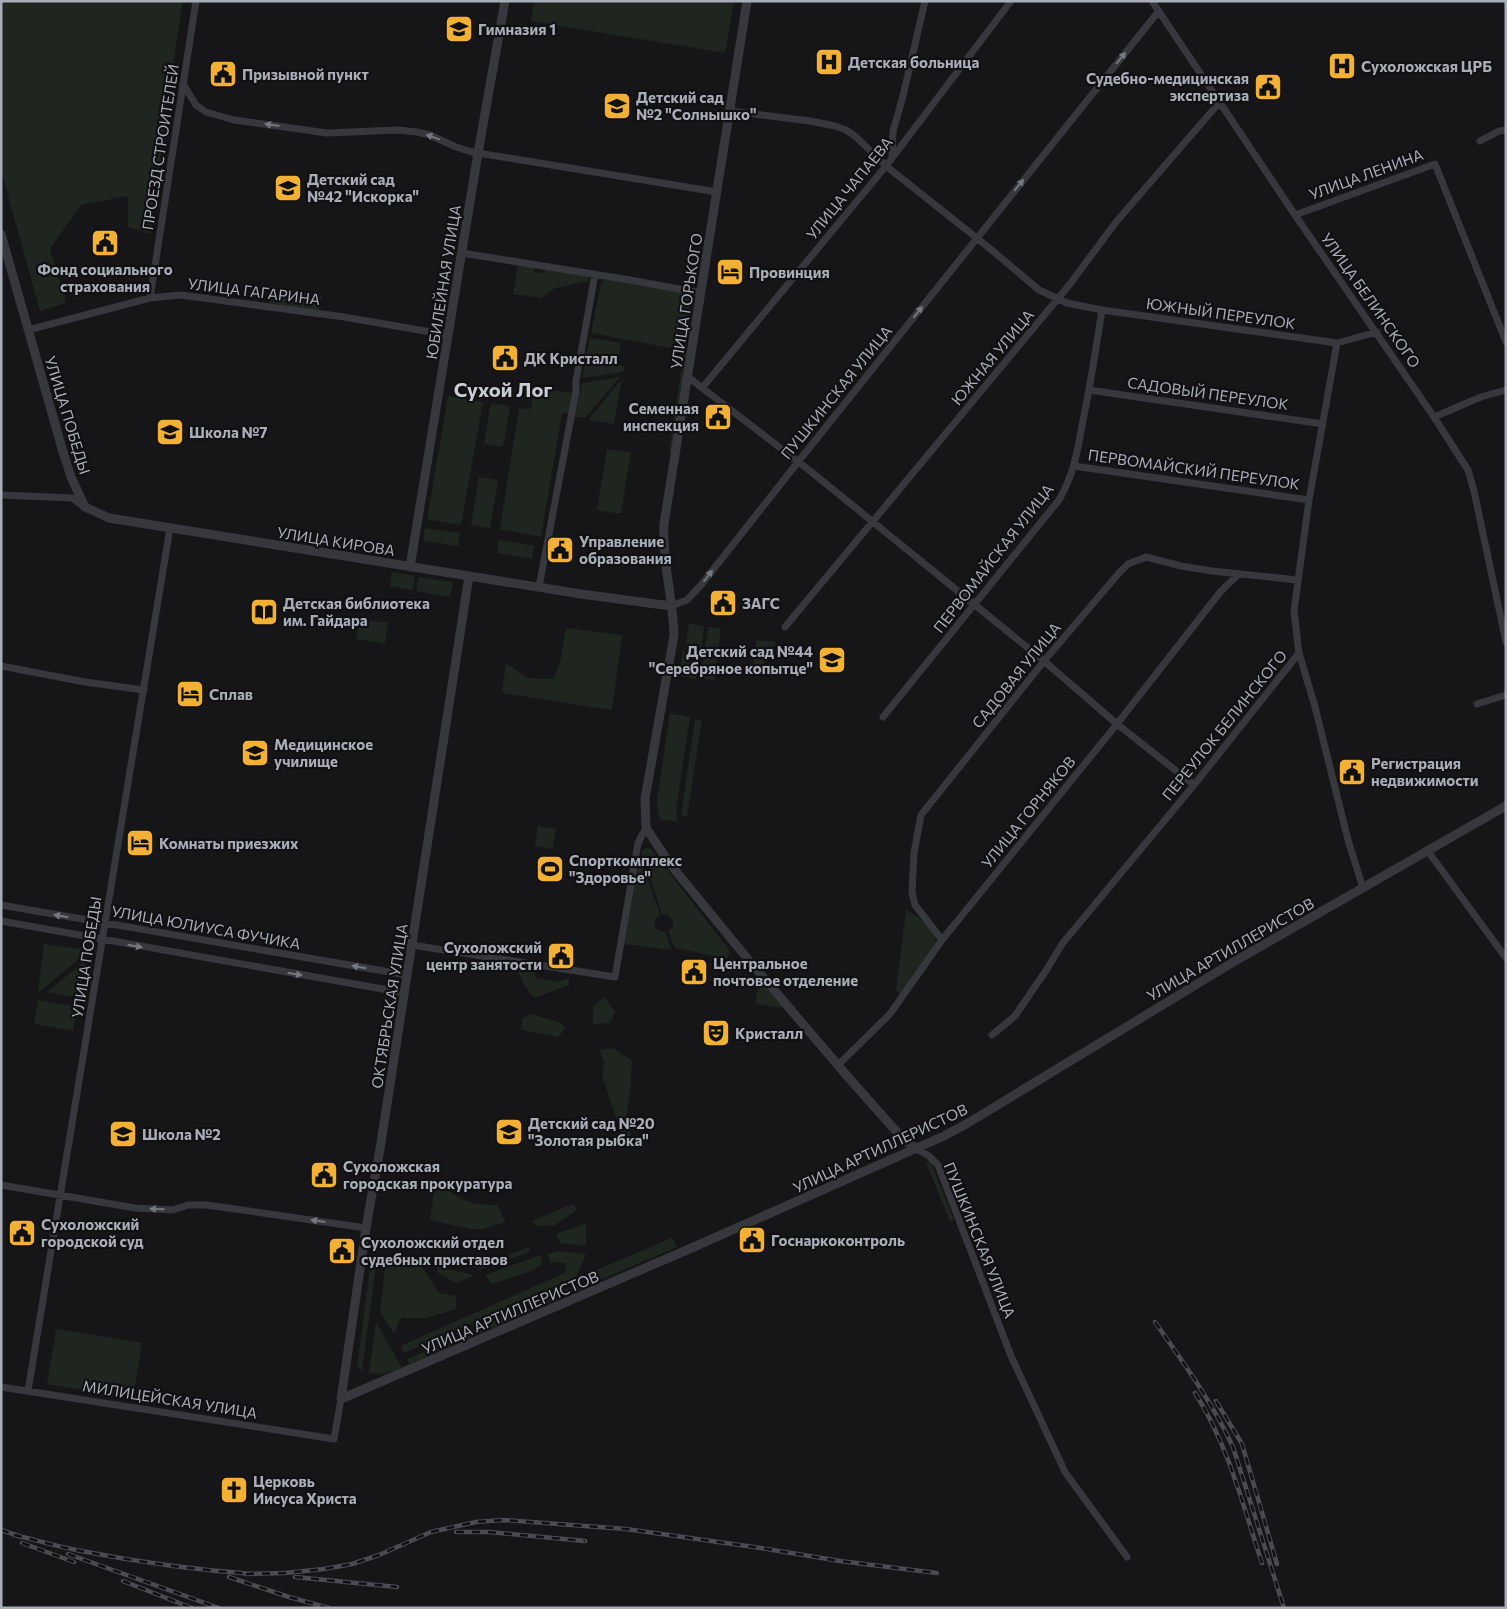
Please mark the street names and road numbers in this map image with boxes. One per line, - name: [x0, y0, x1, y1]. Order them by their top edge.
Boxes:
- street label: ПРОЕЗД СТРОИТЕЛЕЙ: [138, 63, 182, 231]
- street label: УЛИЦА ЧАПАЕВА: [802, 133, 896, 243]
- street label: УЛИЦА ЛЕНИНА: [1306, 145, 1426, 203]
- street label: ЮБИЛЕЙНАЯ УЛИЦА: [422, 204, 464, 360]
- street label: УЛИЦА БЕЛИНСКОГО: [1318, 229, 1424, 371]
- street label: УЛИЦА ГОРЬКОГО: [666, 232, 706, 370]
- street label: УЛИЦА ГАГАРИНА: [187, 274, 321, 308]
- street label: ЮЖНЫЙ ПЕРЕУЛОК: [1145, 294, 1297, 332]
- street label: ЮЖНАЯ УЛИЦА: [947, 306, 1037, 408]
- street label: ПУШКИНСКАЯ УЛИЦА: [777, 322, 895, 462]
- street label: УЛИЦА ПОБЕДЫ: [41, 354, 95, 476]
- street label: САДОВЫЙ ПЕРЕУЛОК: [1126, 373, 1290, 413]
- street label: ПЕРВОМАЙСКИЙ ПЕРЕУЛОК: [1087, 445, 1301, 493]
- street label: ПЕРВОМАЙСКАЯ УЛИЦА: [929, 480, 1057, 636]
- street label: УЛИЦА КИРОВА: [276, 523, 396, 559]
- street label: САДОВАЯ УЛИЦА: [968, 619, 1064, 731]
- street label: ПЕРЕУЛОК БЕЛИНСКОГО: [1158, 646, 1290, 804]
- street label: УЛИЦА ГОРНЯКОВ: [977, 752, 1079, 871]
- street label: УЛИЦА АРТИЛЛЕРИСТОВ: [1143, 893, 1317, 1004]
- street label: УЛИЦА ПОБЕДЫ: [67, 895, 105, 1019]
- street label: УЛИЦА ЮЛИУСА ФУЧИКА: [110, 901, 302, 953]
- street label: ОКТЯБРЬСКАЯ УЛИЦА: [367, 922, 411, 1090]
- street label: УЛИЦА АРТИЛЛЕРИСТОВ: [790, 1100, 970, 1196]
- street label: ПУШКИНСКАЯ УЛИЦА: [940, 1159, 1020, 1321]
- street label: УЛИЦА АРТИЛЛЕРИСТОВ: [419, 1266, 601, 1357]
- street label: МИЛИЦЕЙСКАЯ УЛИЦА: [81, 1376, 259, 1422]

